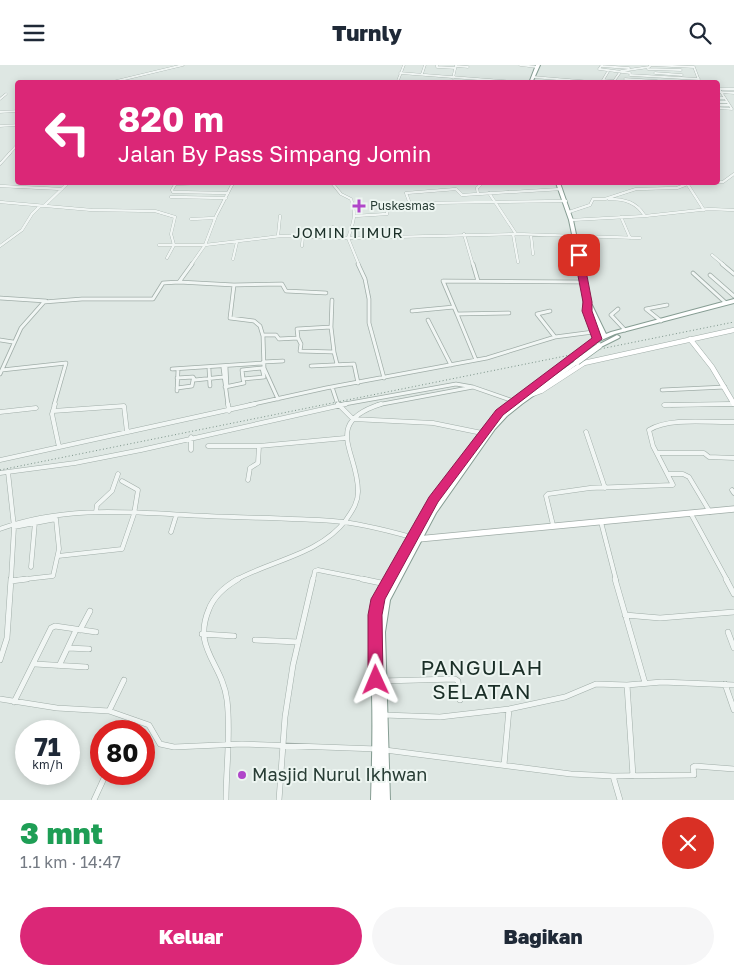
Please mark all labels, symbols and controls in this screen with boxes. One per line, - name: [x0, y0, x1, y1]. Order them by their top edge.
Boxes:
- icon: menu: [20, 19, 48, 47]
- text: Turnly: [332, 19, 402, 46]
- icon: search: [686, 19, 714, 47]
- text: 820 m: [118, 98, 224, 140]
- icon: left: [35, 100, 100, 165]
- text: Jalan By Pass Simpang Jomin: [118, 140, 431, 167]
- place label: Puskesmas: [370, 198, 435, 213]
- marker: Puskesmas: [352, 199, 366, 213]
- district label: JOMIN TIMUR: [292, 223, 404, 241]
- pin: [558, 234, 600, 276]
- icon: arrive: [565, 241, 593, 269]
- position arrow: [349, 653, 401, 705]
- district label: PANGULAH SELATAN: [421, 654, 543, 704]
- speed limit sign: 80: [90, 720, 155, 785]
- text: 71: [34, 731, 61, 762]
- text: km/h: [32, 757, 63, 772]
- place label: Masjid Nurul Ikhwan: [252, 763, 427, 785]
- marker: Masjid Nurul Ikhwan: [236, 769, 248, 781]
- text: 3 mnt: [20, 815, 103, 851]
- button: close: [662, 817, 714, 869]
- text: 1.1 km · 14:47: [20, 852, 121, 872]
- button: Keluar: [20, 907, 362, 965]
- button: Bagikan: [372, 907, 714, 965]

